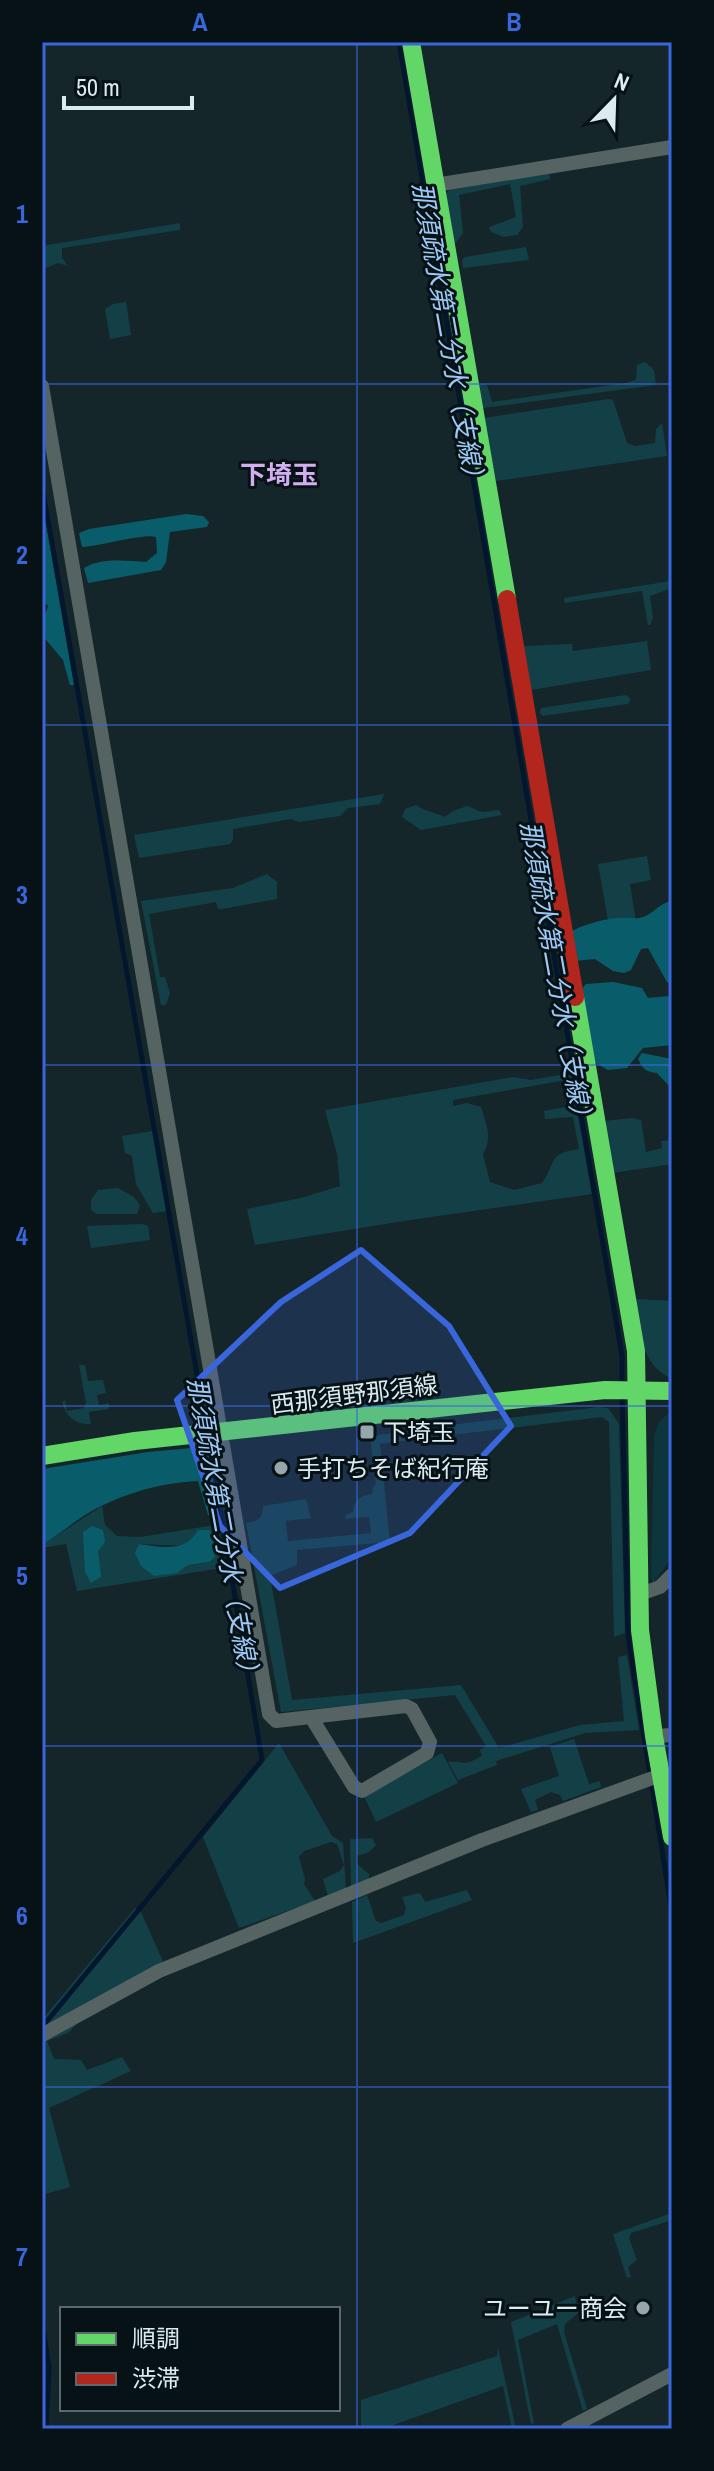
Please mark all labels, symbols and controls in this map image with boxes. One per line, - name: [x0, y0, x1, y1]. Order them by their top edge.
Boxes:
- text: A: [192, 4, 208, 39]
- text: B: [506, 4, 522, 39]
- scale bar: [64, 60, 192, 110]
- north arrow: [574, 60, 654, 140]
- text: N: [610, 65, 634, 98]
- text: 50 m: [76, 71, 120, 103]
- water label: 那須疏水第二分水（支線）: [405, 179, 493, 493]
- text: 1: [16, 196, 28, 231]
- district label: 下埼玉: [240, 457, 318, 492]
- text: 2: [16, 537, 28, 572]
- water label: 那須疏水第二分水（支線）: [513, 818, 601, 1132]
- text: 3: [16, 877, 28, 912]
- text: 4: [16, 1218, 28, 1253]
- street label: 西那須野那須線: [269, 1368, 439, 1420]
- water label: 那須疏水第二分水（支線）: [180, 1374, 268, 1688]
- place label: 下埼玉: [383, 1416, 455, 1448]
- marker: 下埼玉: [358, 1423, 376, 1441]
- place label: 手打ちそば紀行庵: [297, 1452, 489, 1484]
- marker: 手打ちそば紀行庵: [272, 1459, 290, 1477]
- text: 5: [16, 1558, 28, 1593]
- text: 6: [16, 1898, 28, 1933]
- text: 7: [16, 2239, 28, 2274]
- place label: ユーユー商会: [483, 2292, 627, 2324]
- marker: ユーユー商会: [634, 2299, 652, 2317]
- legend: [60, 2307, 340, 2411]
- text: 順調: [132, 2322, 180, 2354]
- text: 渋滞: [132, 2362, 180, 2394]

